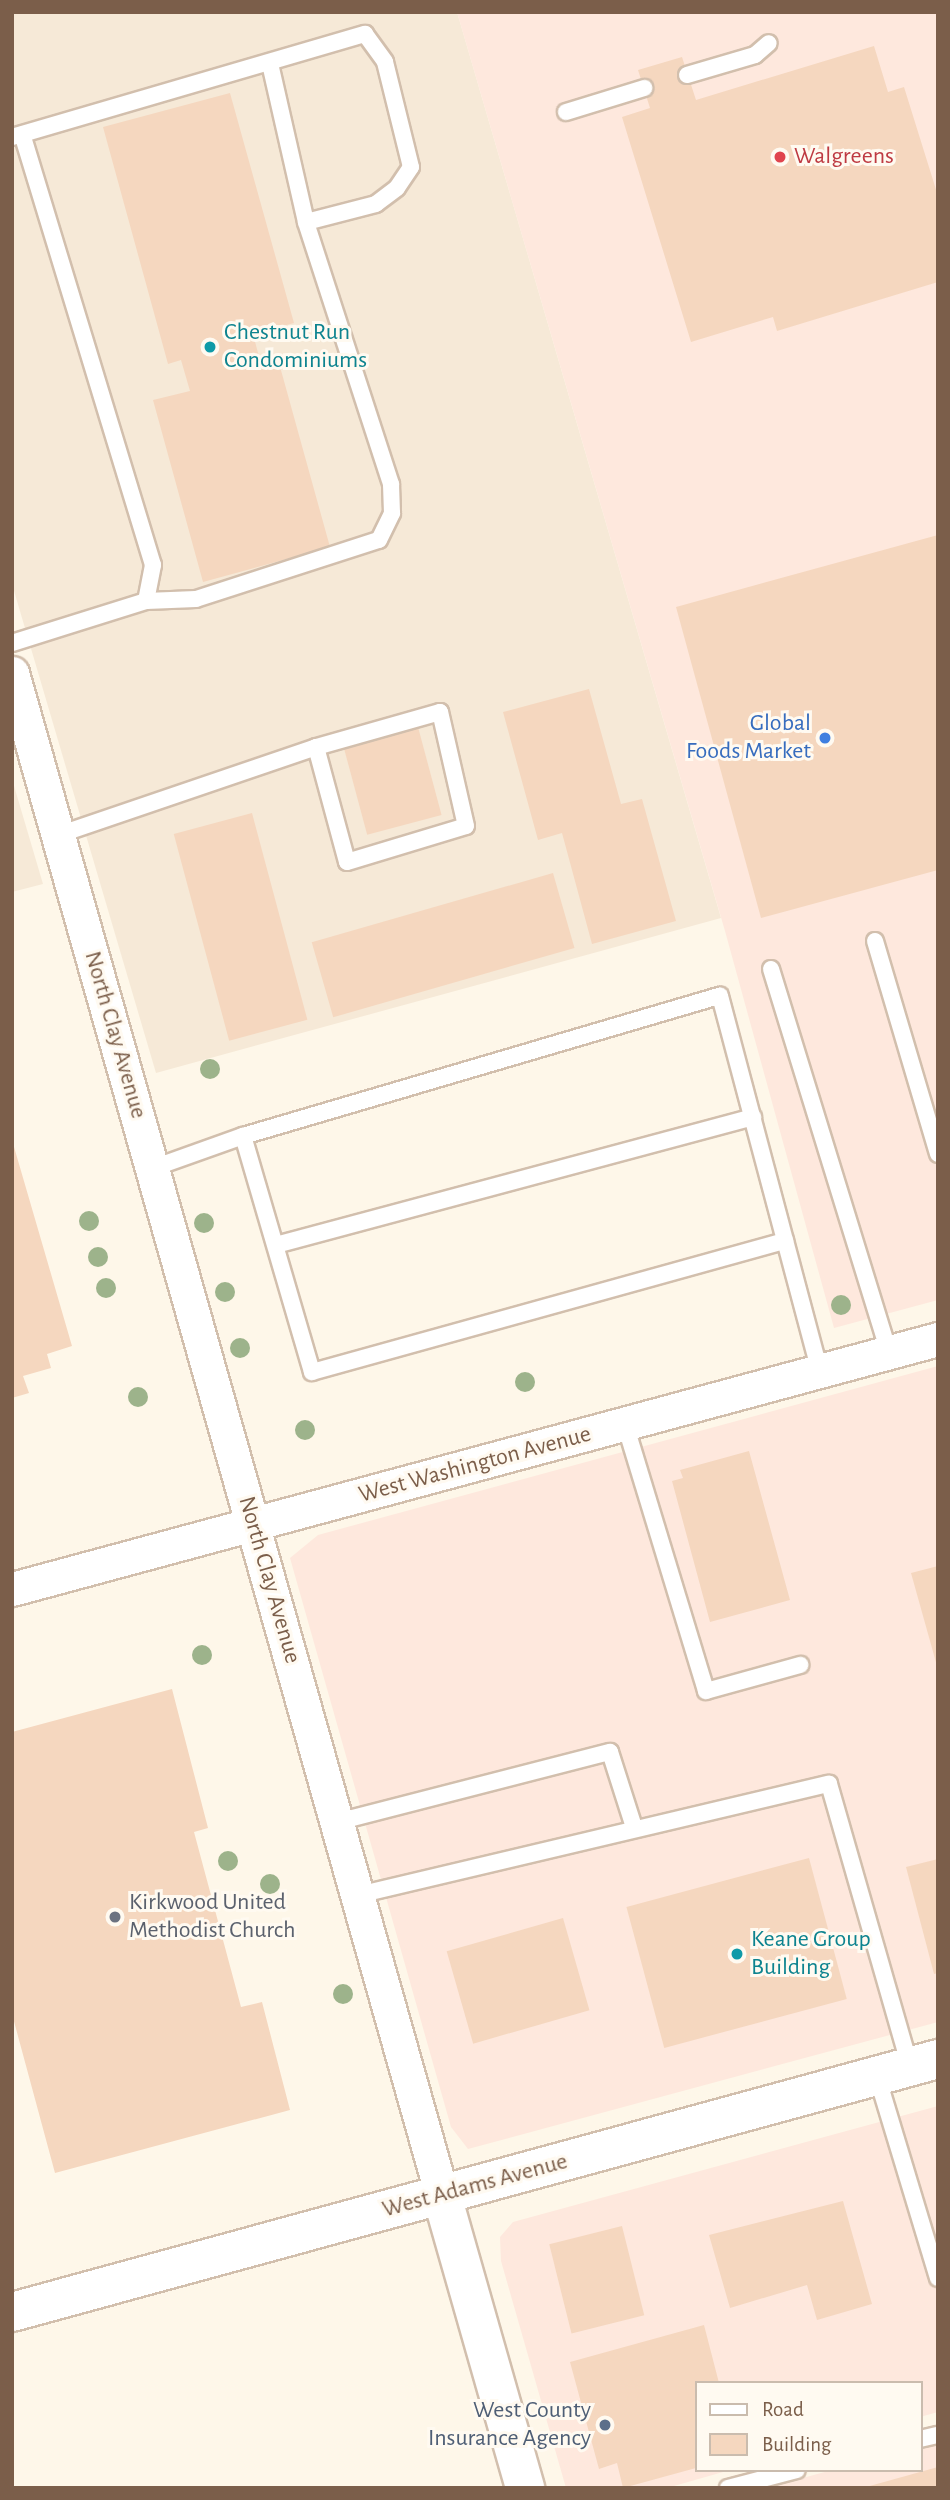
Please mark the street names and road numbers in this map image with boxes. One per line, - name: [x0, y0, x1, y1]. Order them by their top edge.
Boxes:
- street label: North Clay Avenue: [77, 948, 153, 1122]
- street label: West Washington Avenue: [356, 1420, 594, 1510]
- street label: North Clay Avenue: [231, 1493, 307, 1667]
- street label: West Adams Avenue: [379, 2147, 571, 2225]

